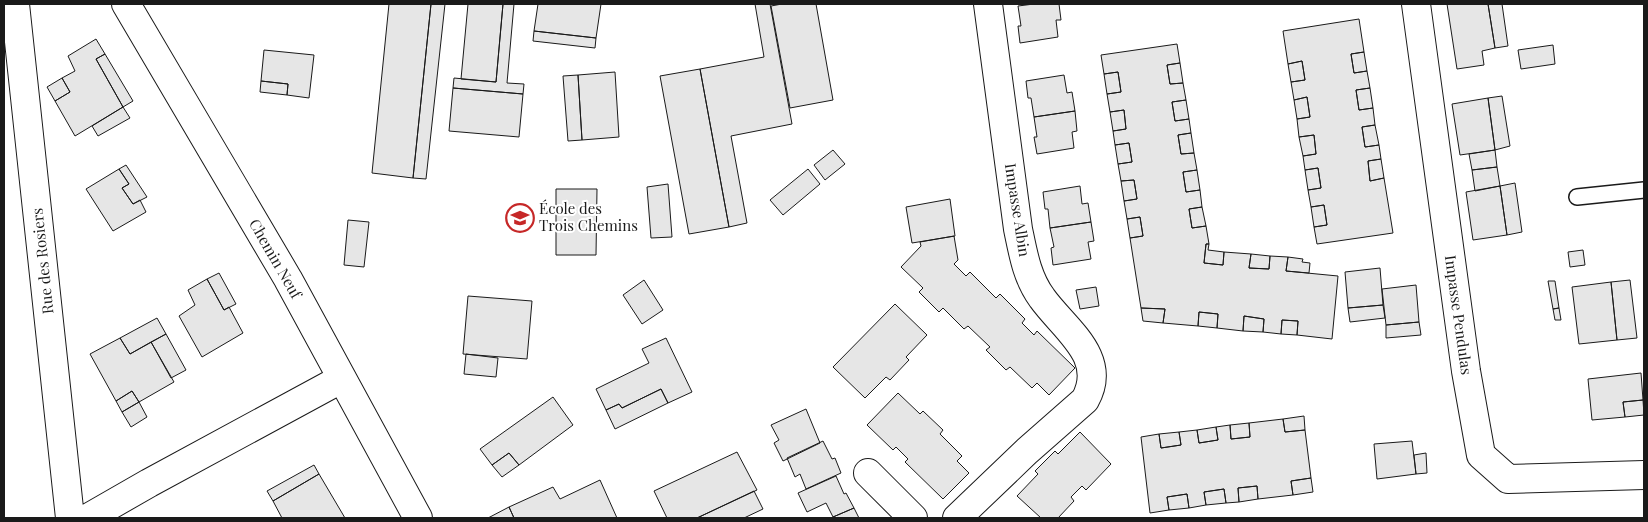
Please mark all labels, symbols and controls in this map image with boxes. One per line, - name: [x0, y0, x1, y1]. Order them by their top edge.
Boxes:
- street label: Impasse Albin: [1001, 162, 1035, 258]
- place label: École des Trois Chemins: [539, 198, 638, 235]
- school or university icon: École des Trois Chemins: [505, 203, 535, 233]
- street label: Rue des Rosiers: [26, 207, 58, 315]
- street label: Chemin Neuf: [245, 215, 307, 303]
- street label: Impasse Pendulas: [1441, 254, 1477, 376]

